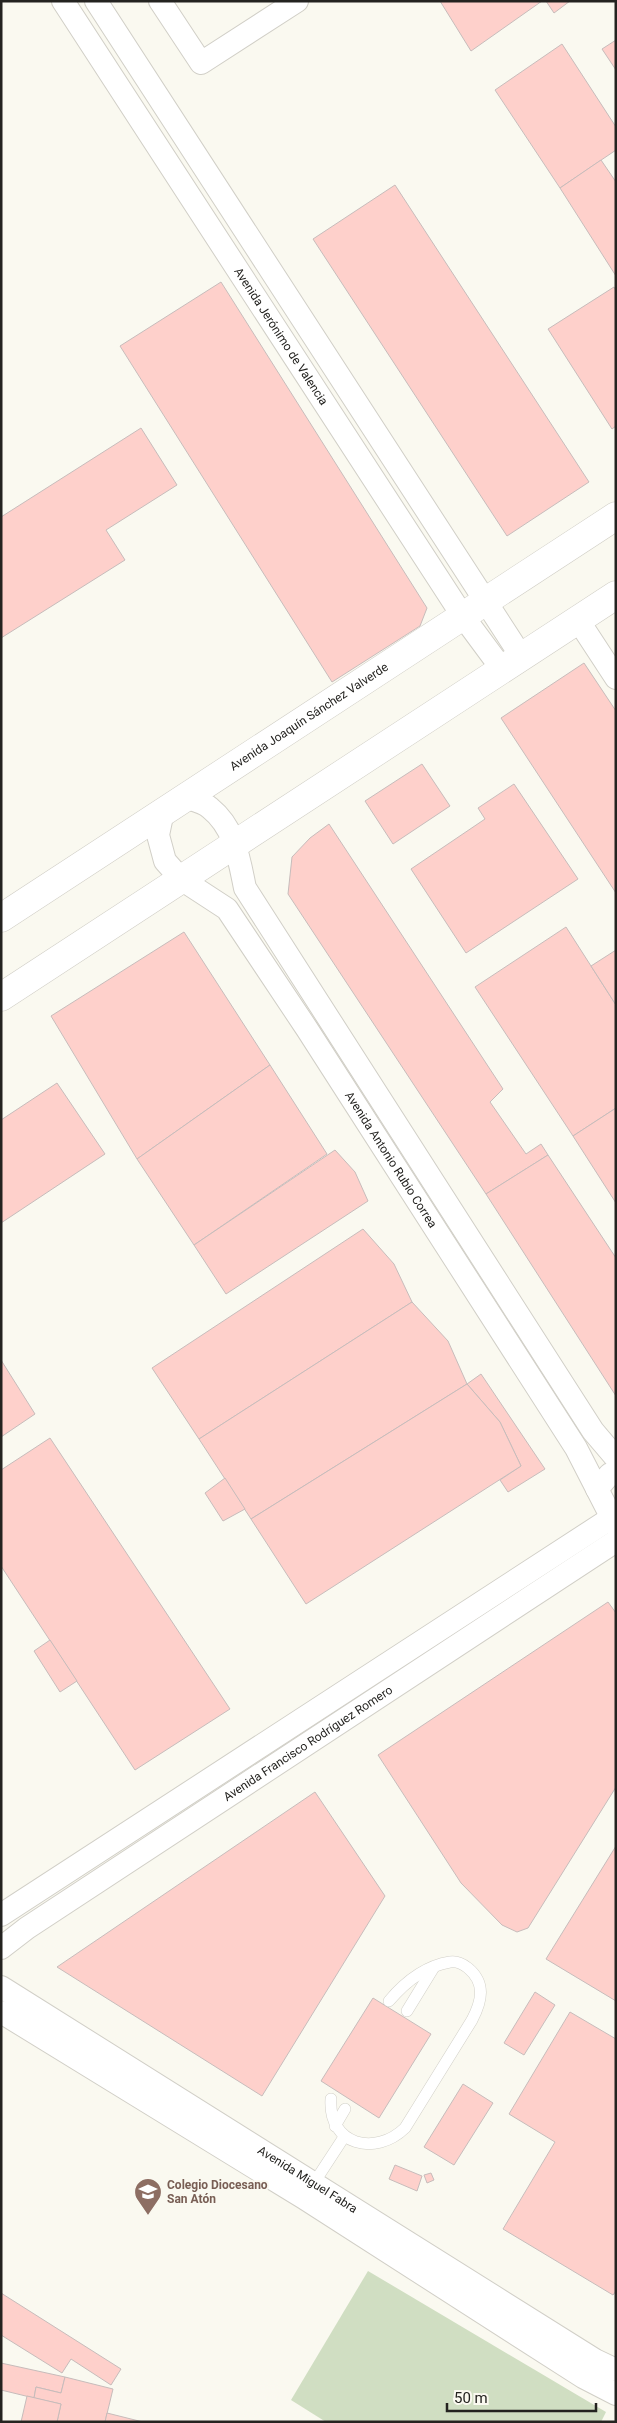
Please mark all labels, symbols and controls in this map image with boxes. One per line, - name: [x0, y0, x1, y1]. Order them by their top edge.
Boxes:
- street label: Avenida Jerónimo de Valencia: [231, 265, 331, 408]
- street label: Avenida Joaquín Sánchez Valverde: [227, 660, 391, 773]
- street label: Avenida Antonio Rubio Correa: [342, 1089, 440, 1230]
- street label: Avenida Francisco Rodríguez Romero: [221, 1683, 395, 1804]
- street label: Avenida Miguel Fabra: [255, 2143, 360, 2216]
- school or university icon: Colegio Diocesano San Atón: [133, 2177, 163, 2216]
- place label: Colegio Diocesano San Atón: [167, 2178, 268, 2206]
- scale bar: [447, 2380, 596, 2412]
- text: 50 m: [454, 2389, 488, 2407]

